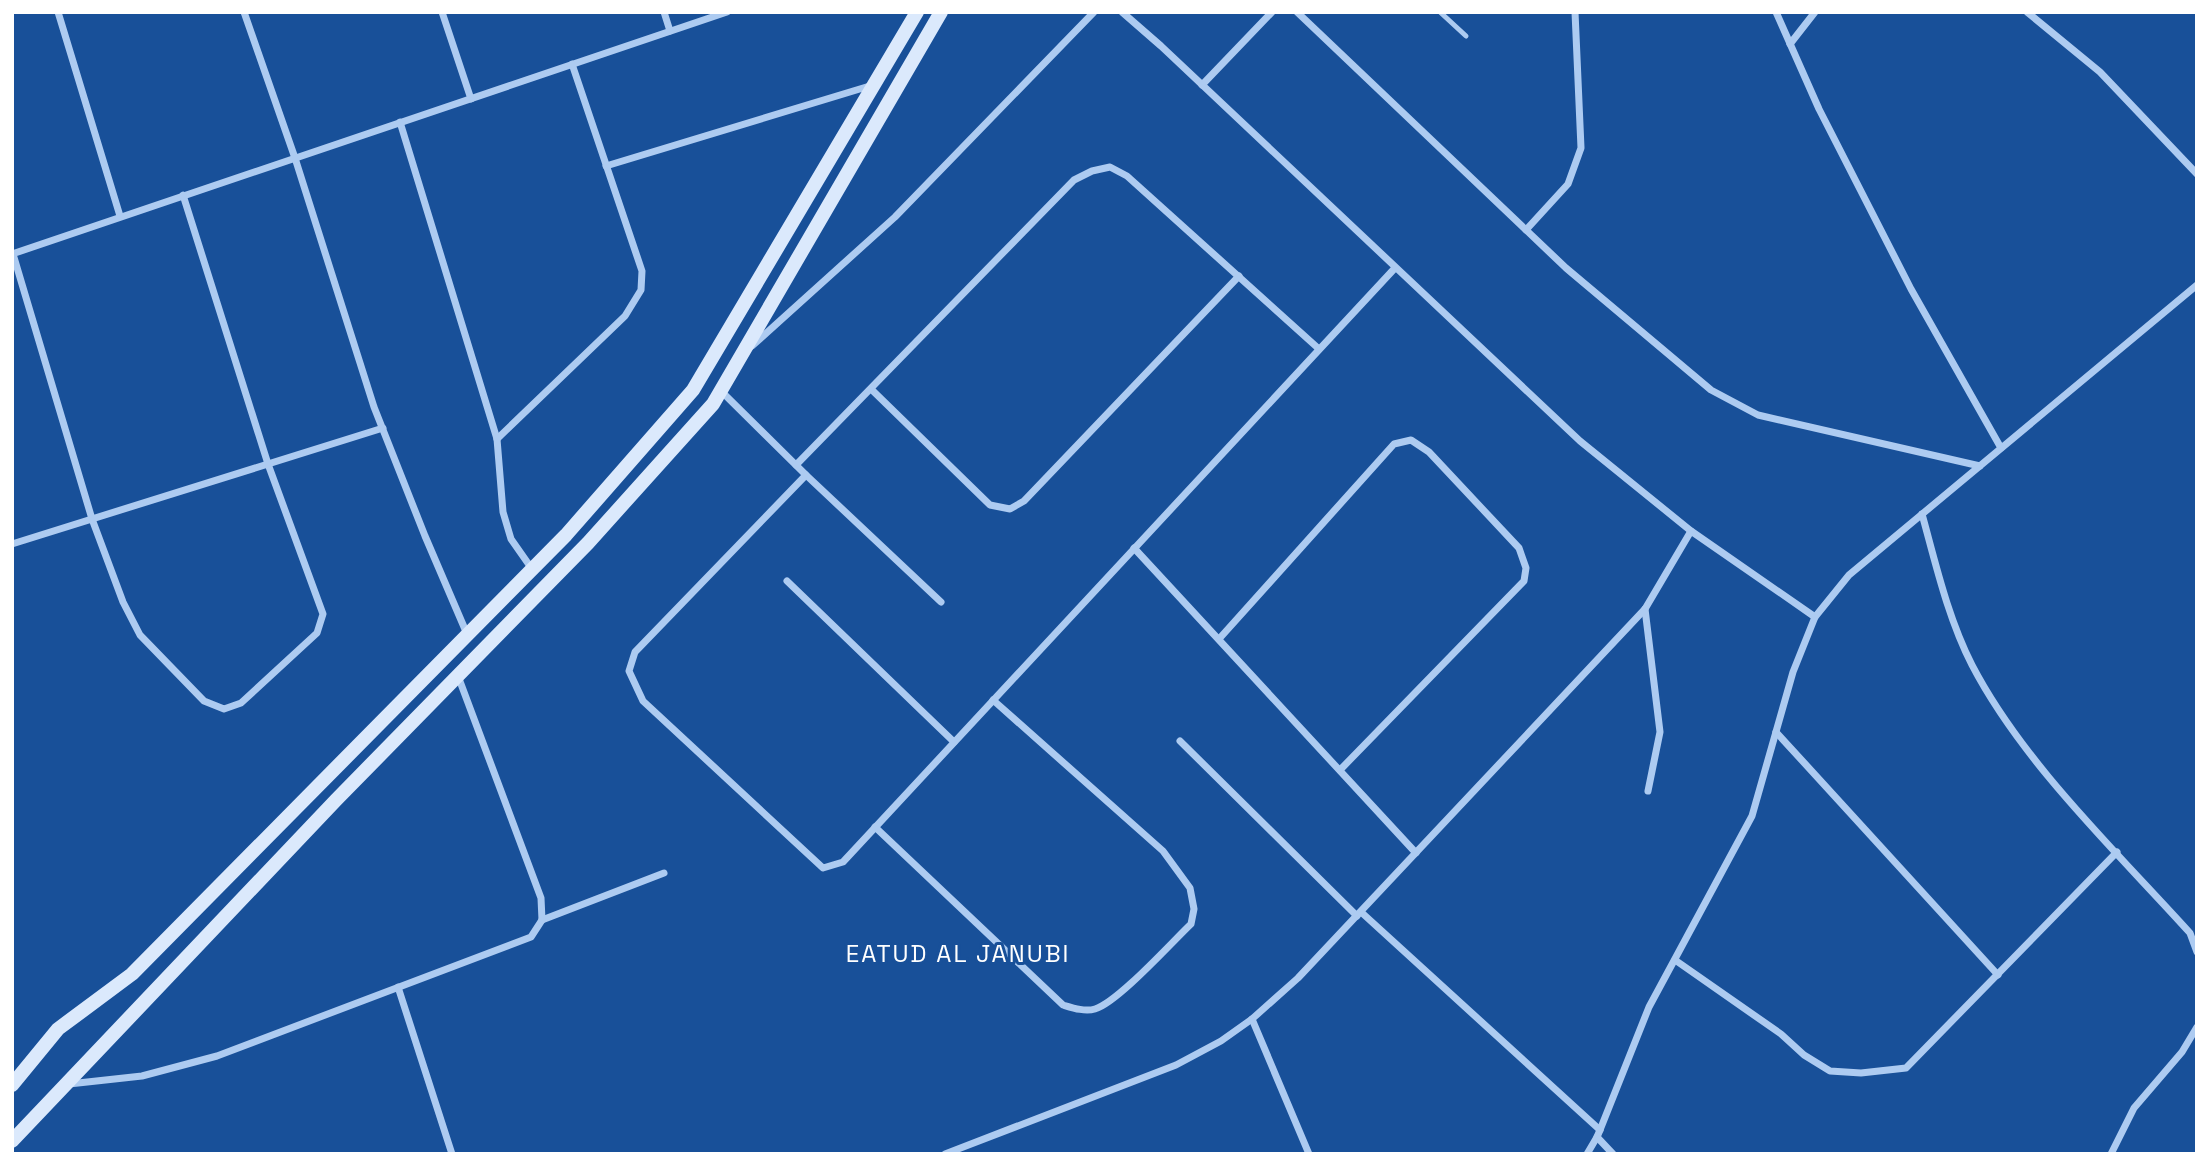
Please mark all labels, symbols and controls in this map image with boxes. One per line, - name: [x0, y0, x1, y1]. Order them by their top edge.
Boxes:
- district label: EATUD AL JANUBI: [846, 938, 1070, 969]

